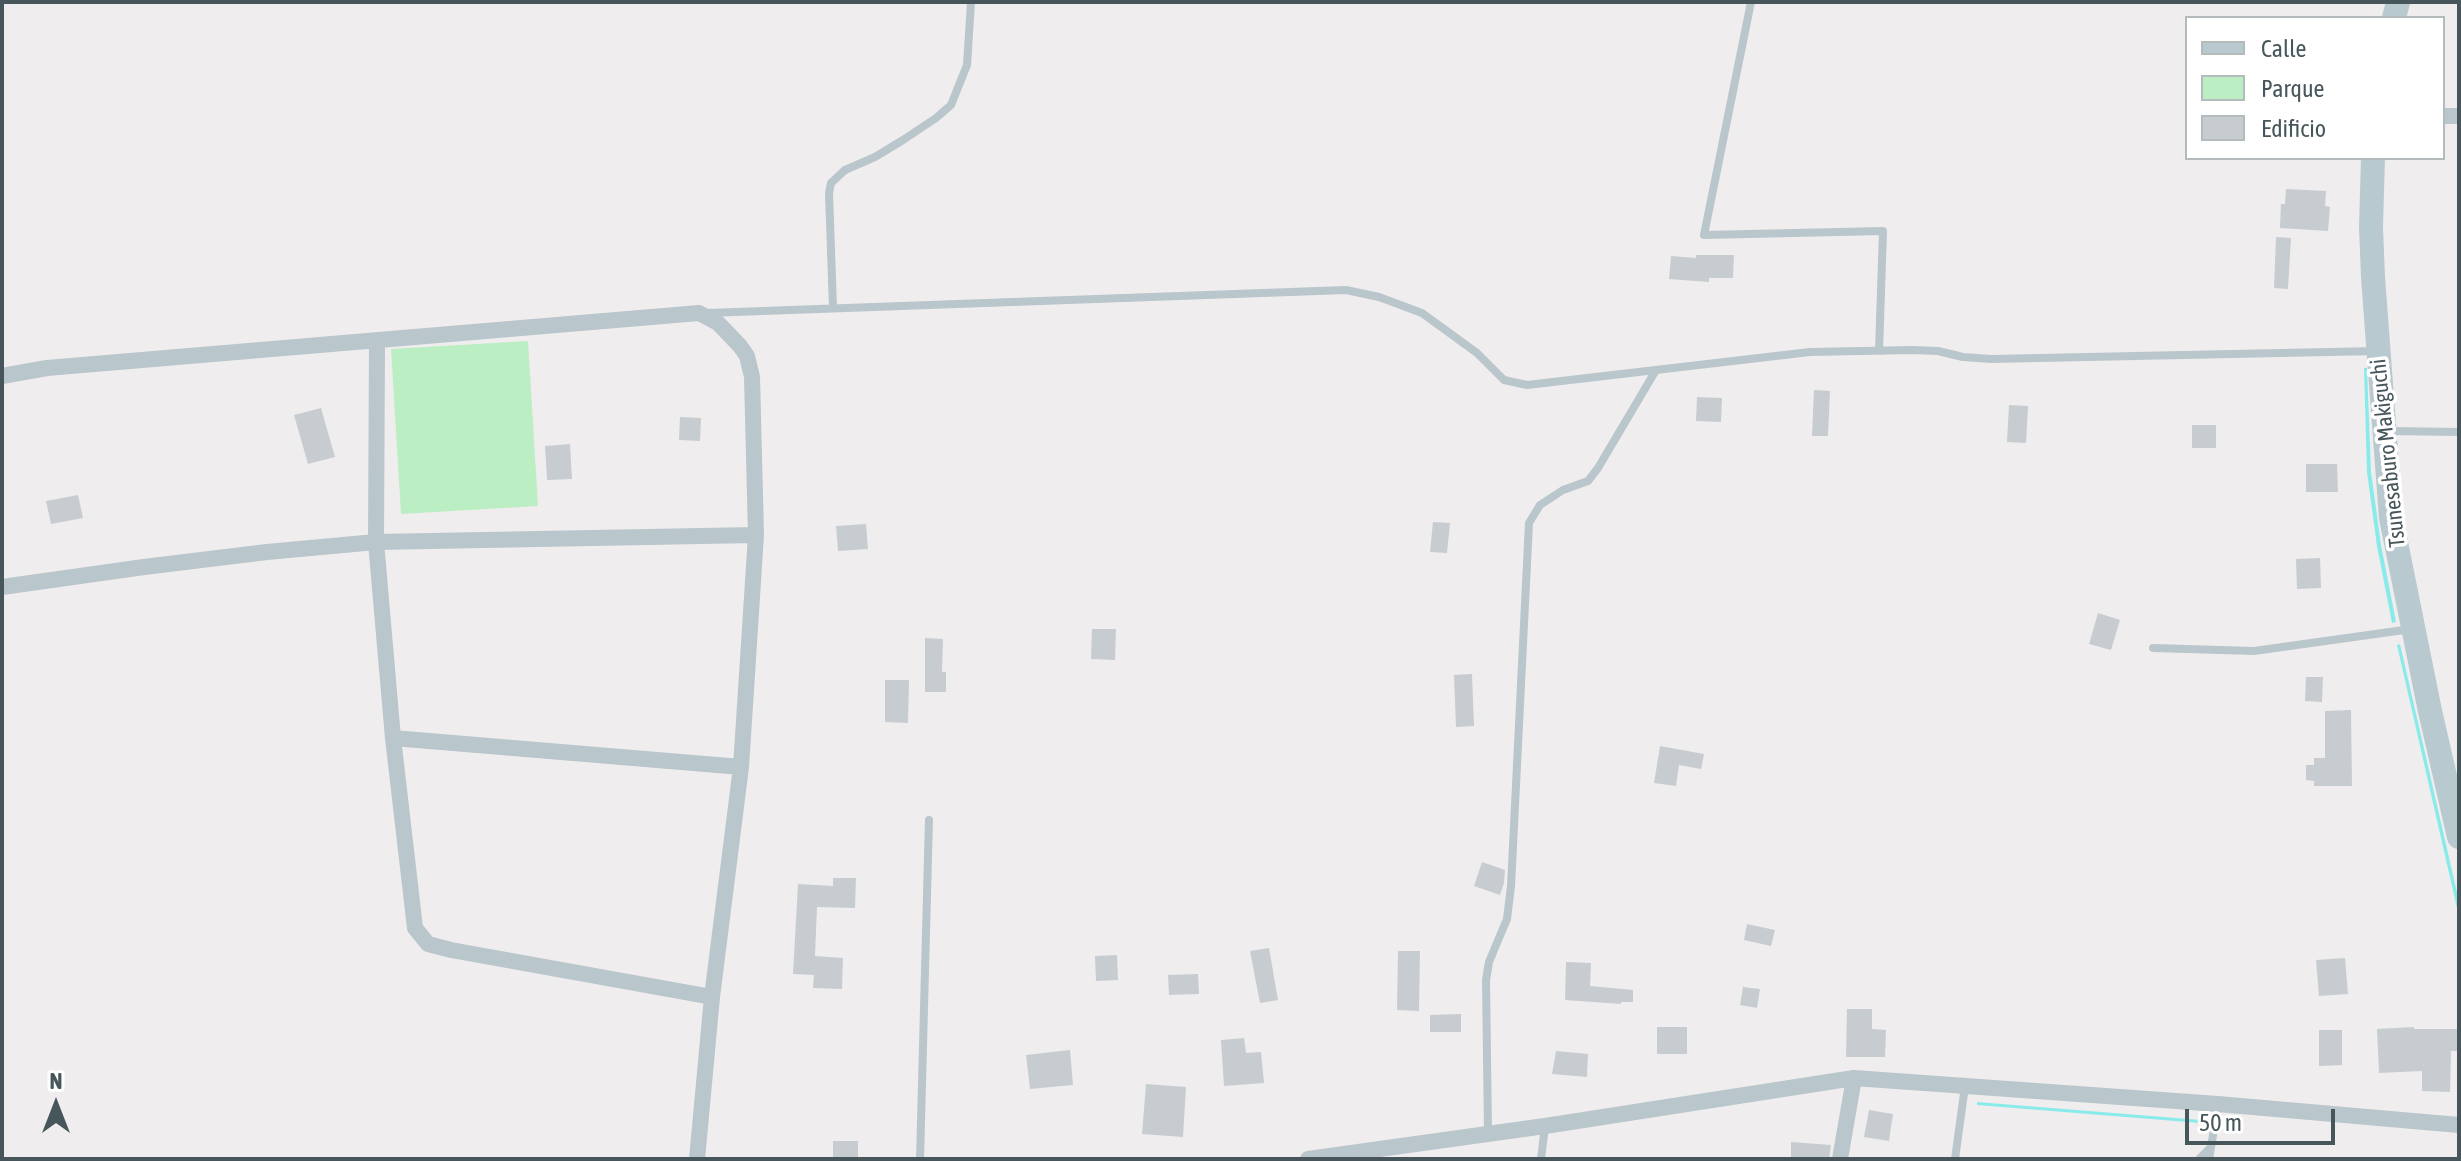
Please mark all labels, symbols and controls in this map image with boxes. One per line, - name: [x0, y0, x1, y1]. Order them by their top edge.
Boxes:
- legend: [2185, 16, 2445, 160]
- text: Calle: [2261, 35, 2306, 62]
- text: Parque: [2261, 75, 2324, 102]
- text: Edificio: [2261, 115, 2326, 142]
- street label: Tsunesaburo Makiguchi: [2365, 357, 2411, 549]
- north arrow: [16, 1065, 96, 1145]
- text: N: [50, 1068, 62, 1094]
- scale bar: [2189, 1093, 2339, 1143]
- text: 50 m: [2199, 1109, 2242, 1136]

